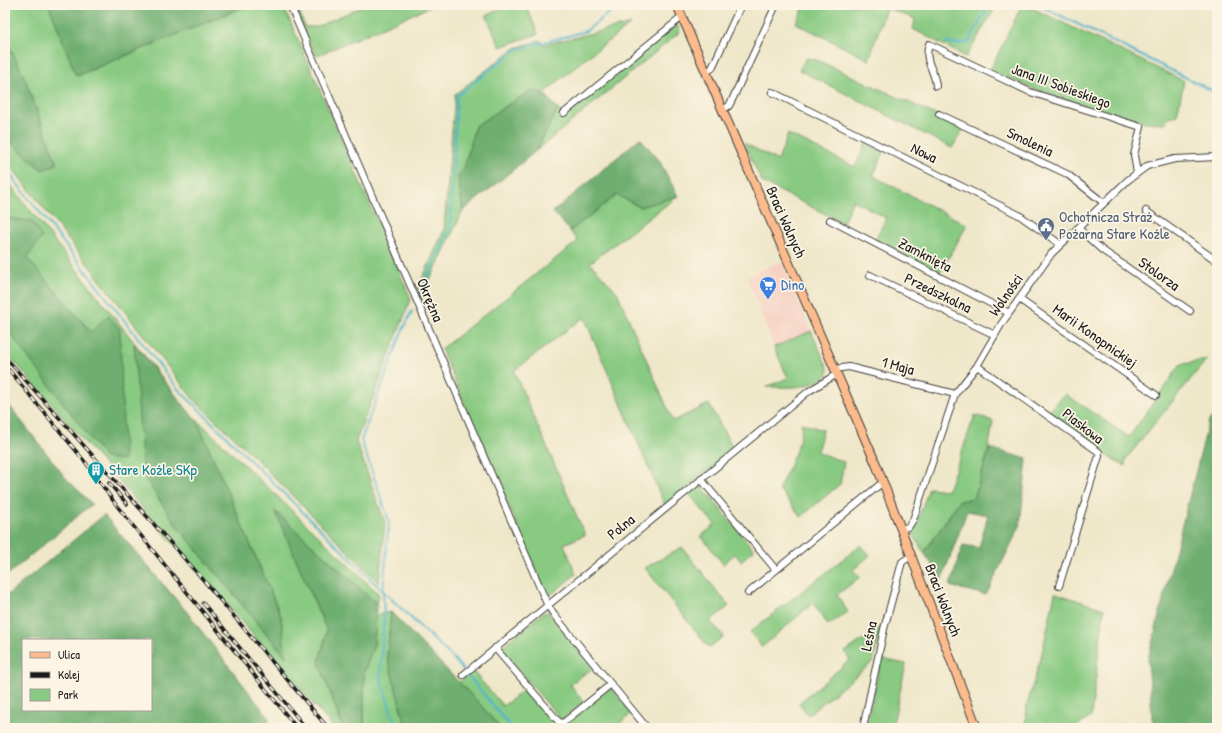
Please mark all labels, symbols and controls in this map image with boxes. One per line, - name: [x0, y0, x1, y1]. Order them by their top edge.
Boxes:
- street label: Jana III Sobieskiego: [1009, 58, 1114, 113]
- street label: Smolenia: [1004, 122, 1057, 161]
- street label: Nowa: [908, 137, 941, 168]
- street label: Braci Wolnych: [761, 183, 812, 261]
- place label: Ochotnicza Straż Pożarna Stare Koźle: [1059, 206, 1170, 244]
- public building icon: Ochotnicza Straż Pożarna Stare Koźle: [1036, 216, 1056, 241]
- street label: Zamknięta: [895, 232, 956, 277]
- street label: Stolorza: [1134, 252, 1184, 296]
- street label: Przedszkolna: [901, 267, 975, 318]
- street label: Wolności: [983, 269, 1028, 320]
- place label: Dino: [781, 274, 804, 295]
- street label: Okrężna: [412, 275, 449, 325]
- supermarket icon: Dino: [758, 275, 778, 300]
- street label: Marii Konopnickiej: [1049, 299, 1142, 373]
- street label: 1 Maja: [879, 351, 917, 380]
- street label: Piaskowa: [1058, 403, 1109, 449]
- place label: Stare Koźle SKp: [109, 459, 198, 480]
- building icon: Stare Koźle SKp: [86, 460, 106, 485]
- street label: Polna: [602, 509, 639, 544]
- street label: Braci Wolnych: [920, 560, 967, 639]
- street label: Leśna: [855, 619, 882, 653]
- legend: [22, 639, 152, 711]
- text: Ulica: [58, 646, 80, 663]
- text: Kolej: [58, 666, 80, 683]
- text: Park: [58, 686, 78, 703]

